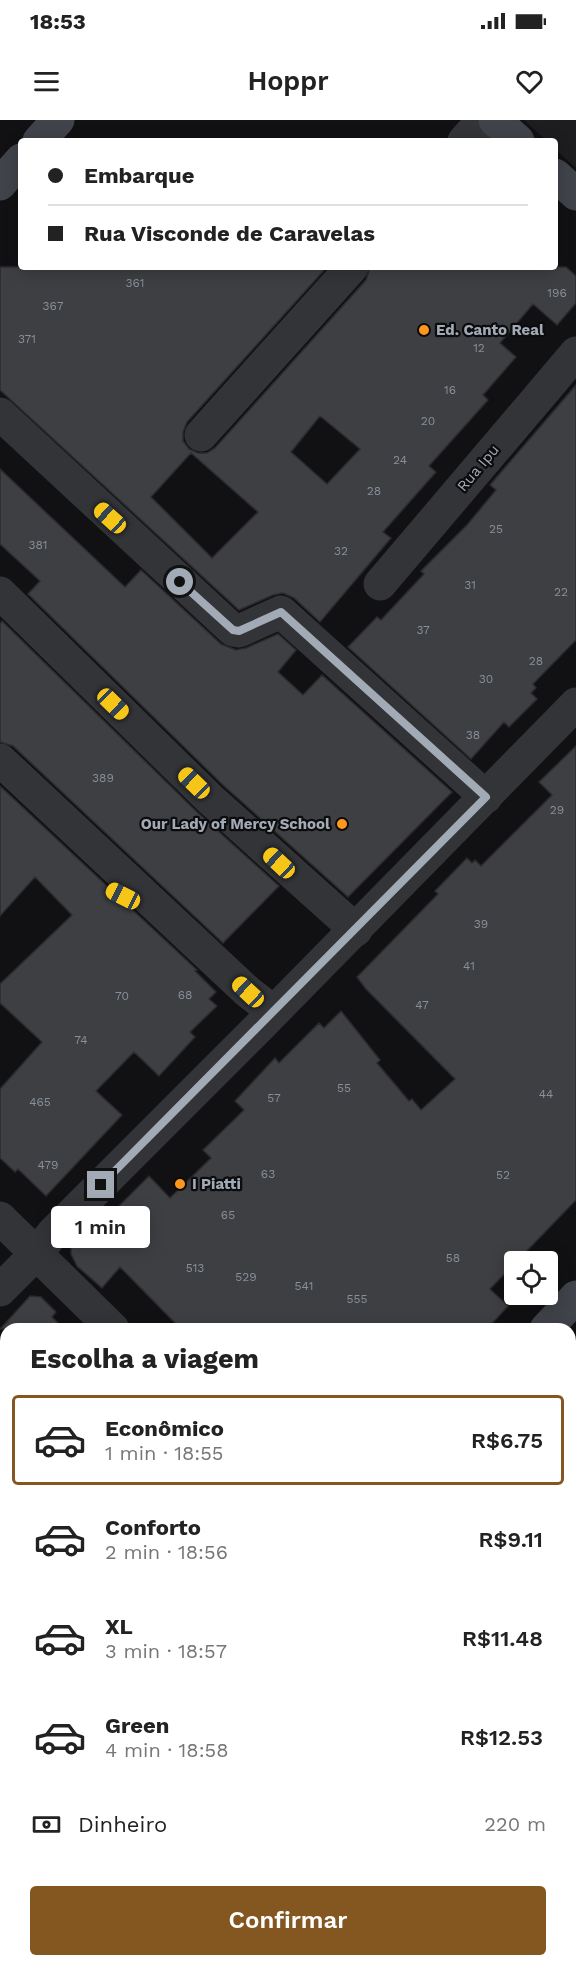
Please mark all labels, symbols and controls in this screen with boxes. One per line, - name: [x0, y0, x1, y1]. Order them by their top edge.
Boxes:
- text: 18:53: [30, 9, 86, 34]
- icon: menu: [30, 65, 63, 98]
- text: Hoppr: [247, 65, 329, 97]
- icon: heart: [513, 65, 546, 98]
- text: Embarque: [84, 163, 194, 188]
- text: Rua Visconde de Caravelas: [84, 221, 375, 246]
- house number: 361: [126, 276, 144, 290]
- house number: 196: [547, 286, 567, 300]
- house number: 367: [43, 299, 64, 313]
- place label: Ed. Canto Real: [436, 321, 544, 339]
- marker: Ed. Canto Real: [417, 323, 431, 337]
- house number: 371: [18, 332, 36, 346]
- house number: 12: [473, 341, 485, 355]
- house number: 16: [444, 383, 456, 397]
- house number: 20: [421, 414, 435, 428]
- street label: Rua Ipu: [453, 441, 503, 495]
- house number: 24: [393, 453, 407, 467]
- house number: 28: [367, 484, 381, 498]
- car: [91, 499, 129, 537]
- house number: 25: [489, 522, 503, 536]
- house number: 381: [28, 538, 48, 552]
- house number: 32: [334, 544, 348, 558]
- route start: [166, 568, 193, 595]
- house number: 31: [464, 578, 476, 592]
- house number: 22: [554, 585, 568, 599]
- house number: 37: [416, 623, 430, 637]
- house number: 28: [529, 654, 543, 668]
- house number: 30: [479, 672, 493, 686]
- car: [94, 685, 132, 723]
- house number: 38: [466, 728, 480, 742]
- car: [175, 764, 213, 802]
- house number: 389: [92, 771, 114, 785]
- house number: 29: [550, 803, 564, 817]
- place label: Our Lady of Mercy School: [141, 815, 330, 833]
- marker: Our Lady of Mercy School: [335, 817, 349, 831]
- car: [260, 844, 298, 882]
- car: [103, 880, 143, 912]
- house number: 39: [474, 917, 488, 931]
- house number: 41: [463, 959, 475, 973]
- car: [229, 973, 267, 1011]
- house number: 68: [178, 988, 192, 1002]
- house number: 70: [115, 989, 129, 1003]
- house number: 47: [415, 998, 429, 1012]
- house number: 74: [74, 1033, 88, 1047]
- house number: 55: [337, 1081, 351, 1095]
- house number: 44: [539, 1087, 553, 1101]
- house number: 57: [267, 1091, 281, 1105]
- house number: 465: [29, 1095, 51, 1109]
- house number: 479: [38, 1158, 58, 1172]
- house number: 63: [261, 1167, 275, 1181]
- house number: 52: [496, 1168, 510, 1182]
- route end: [87, 1171, 114, 1198]
- place label: I Piatti: [192, 1175, 241, 1193]
- marker: I Piatti: [173, 1177, 187, 1191]
- callout: 1 min: [51, 1206, 150, 1248]
- house number: 65: [221, 1208, 235, 1222]
- text: 1 min: [75, 1215, 126, 1239]
- house number: 58: [446, 1251, 460, 1265]
- map controls: [504, 1251, 558, 1305]
- button: locate: [504, 1251, 558, 1305]
- house number: 513: [186, 1261, 204, 1275]
- house number: 529: [235, 1270, 257, 1284]
- house number: 541: [295, 1279, 313, 1293]
- house number: 555: [347, 1292, 367, 1306]
- text: Escolha a viagem: [30, 1343, 259, 1375]
- icon: car: [33, 1413, 87, 1467]
- text: Econômico: [105, 1416, 224, 1441]
- text: R$6.75: [471, 1428, 543, 1453]
- text: 1 min · 18:55: [105, 1441, 223, 1465]
- icon: car: [33, 1512, 87, 1566]
- text: Conforto: [105, 1515, 201, 1540]
- text: R$9.11: [479, 1527, 543, 1552]
- text: 2 min · 18:56: [105, 1540, 228, 1564]
- icon: car: [33, 1611, 87, 1665]
- text: XL: [105, 1614, 133, 1639]
- text: R$11.48: [462, 1626, 543, 1651]
- text: 3 min · 18:57: [105, 1639, 227, 1663]
- icon: car: [33, 1710, 87, 1764]
- text: Green: [105, 1713, 169, 1738]
- text: R$12.53: [460, 1725, 543, 1750]
- text: 4 min · 18:58: [105, 1738, 229, 1762]
- icon: cash: [30, 1808, 63, 1841]
- text: Dinheiro: [78, 1812, 167, 1837]
- text: 220 m: [484, 1812, 546, 1836]
- button: Confirmar: [30, 1886, 546, 1955]

